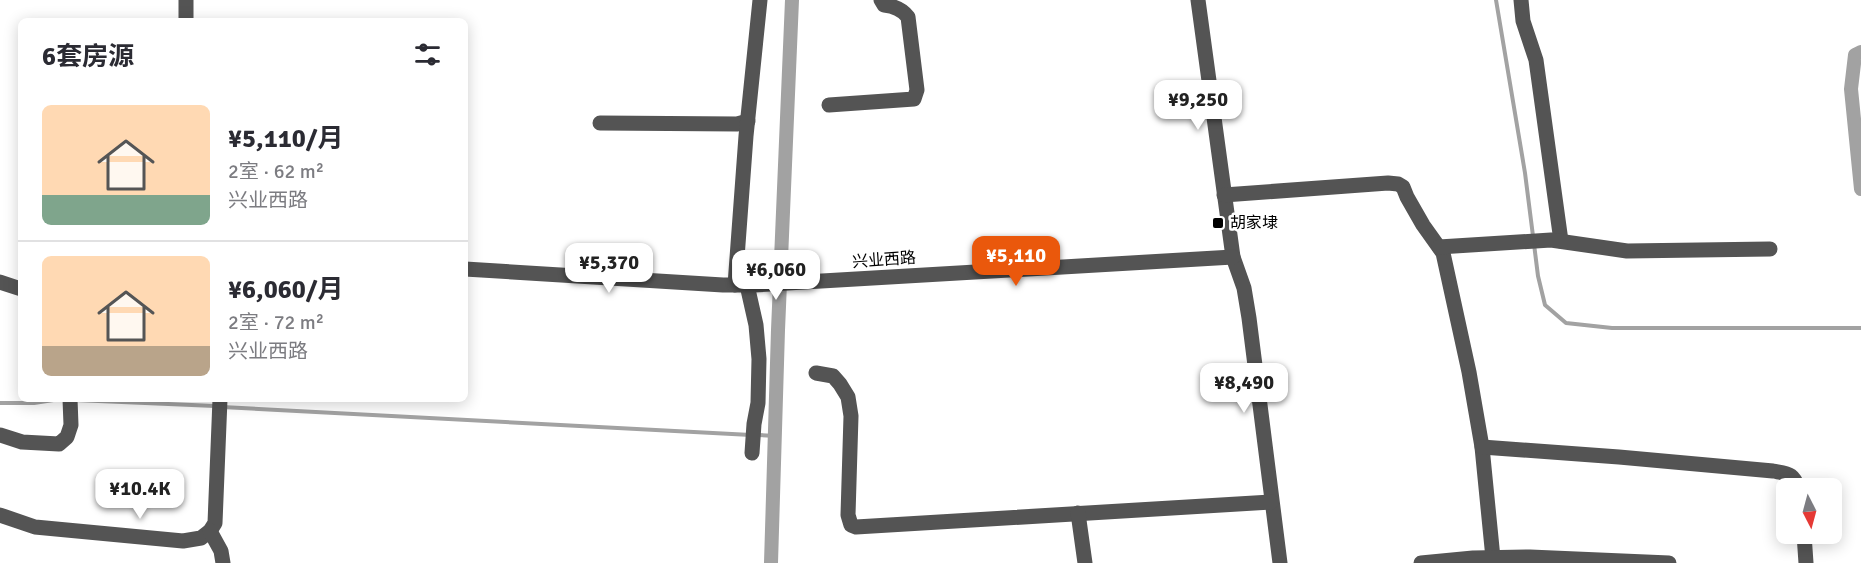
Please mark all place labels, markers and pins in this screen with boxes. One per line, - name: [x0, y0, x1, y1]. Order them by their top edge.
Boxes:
- pin: ¥9,250: [1149, 80, 1247, 131]
- place label: 胡家埭: [1230, 213, 1278, 233]
- marker: 胡家埭: [1211, 216, 1225, 230]
- pin: ¥5,110: [967, 236, 1065, 287]
- pin: ¥5,370: [560, 243, 658, 294]
- pin: ¥6,060: [727, 250, 825, 301]
- pin: ¥8,490: [1195, 363, 1293, 414]
- pin: ¥10.4K: [91, 469, 189, 520]

